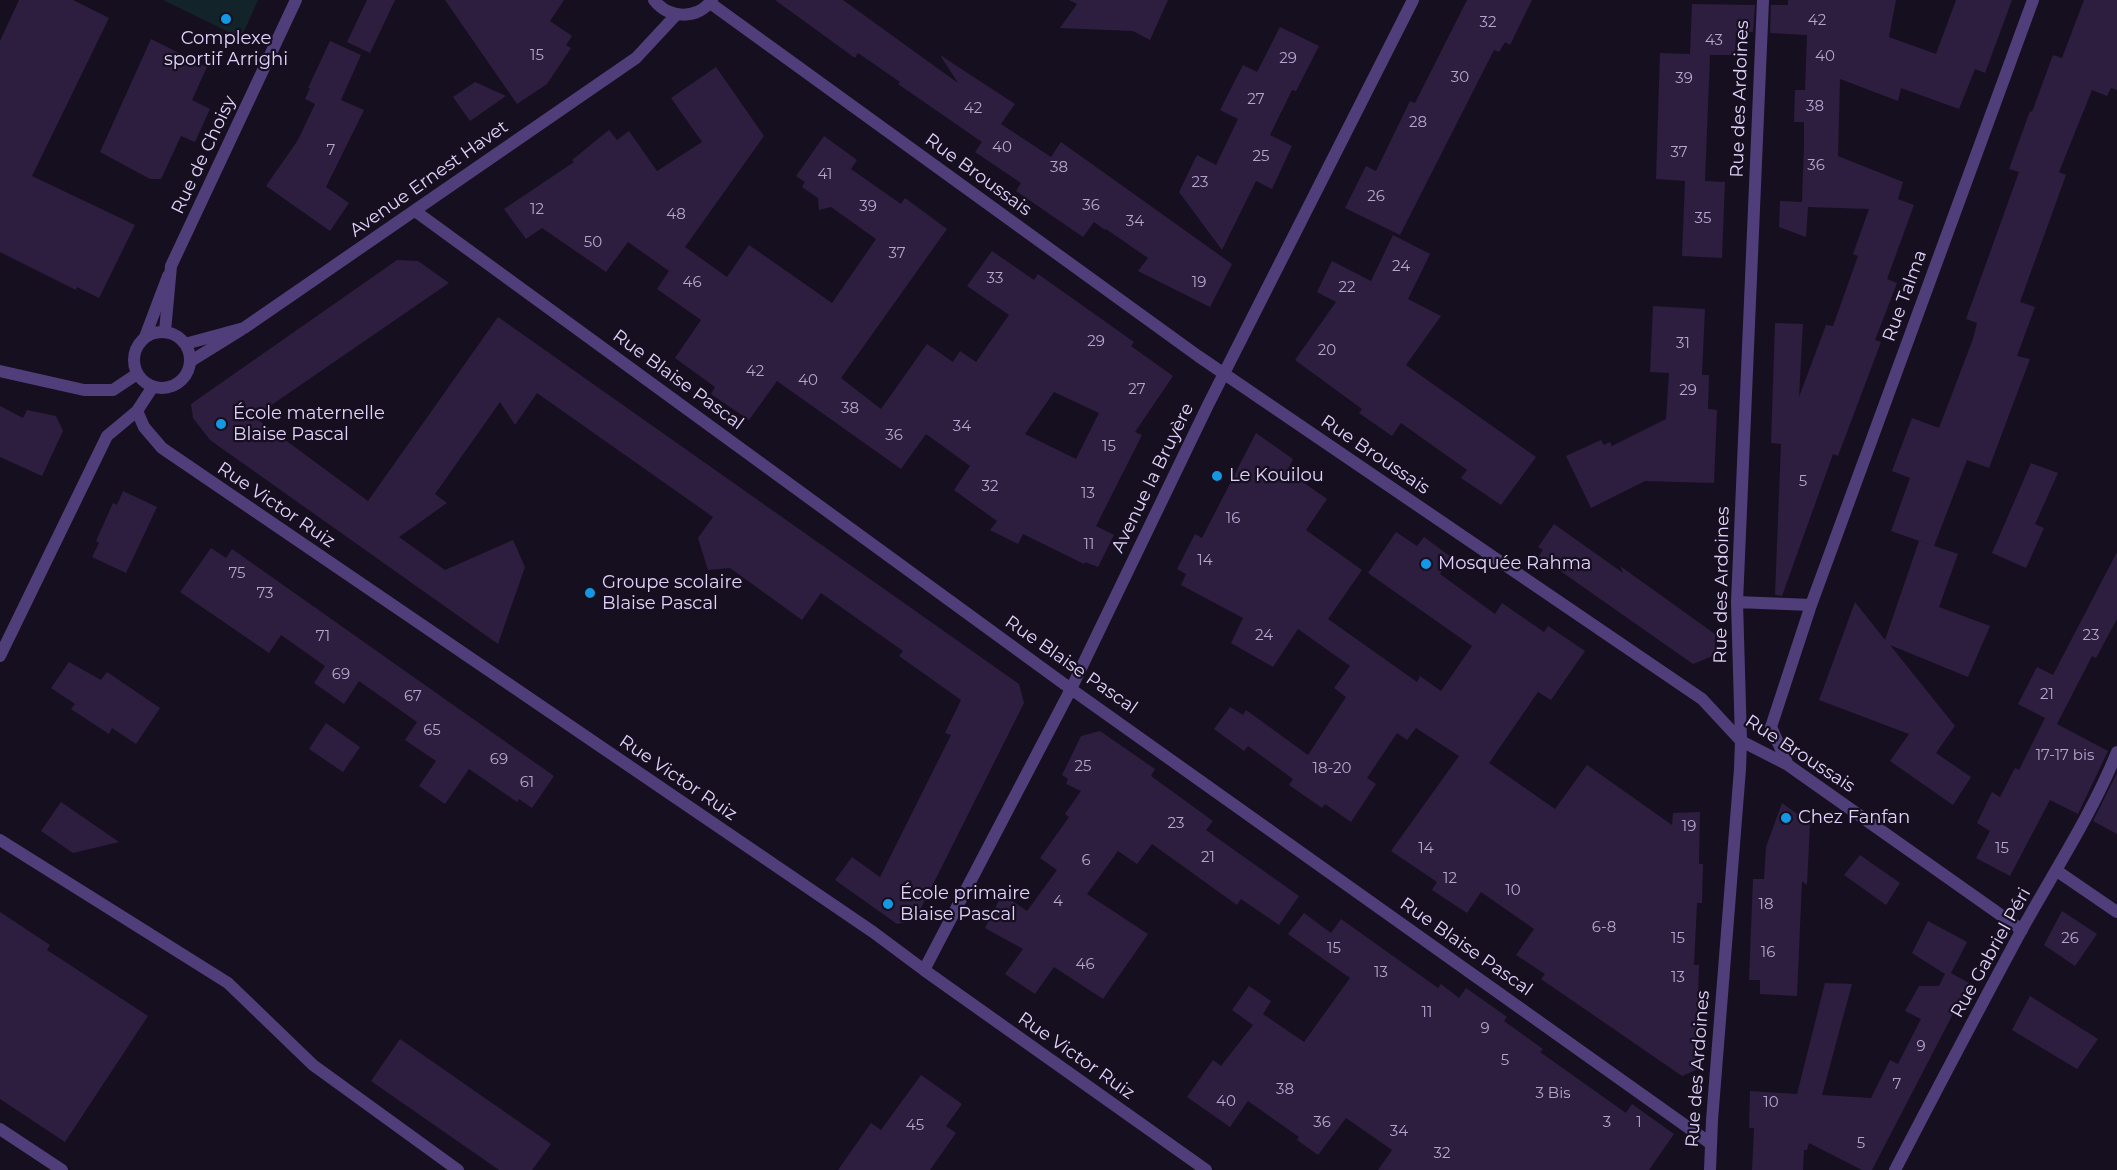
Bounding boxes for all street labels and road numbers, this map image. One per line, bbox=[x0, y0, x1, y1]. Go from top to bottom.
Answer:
street label: Rue des Ardoines bbox=[1726, 20, 1754, 178]
street label: Rue de Choisy bbox=[167, 92, 241, 218]
street label: Avenue Ernest Havet bbox=[346, 116, 512, 242]
street label: Rue Broussais bbox=[920, 129, 1036, 221]
street label: Rue Talma bbox=[1878, 247, 1932, 345]
street label: Rue Blaise Pascal bbox=[608, 325, 748, 435]
street label: Avenue la Bruyère bbox=[1107, 400, 1199, 556]
street label: Rue Broussais bbox=[1317, 411, 1433, 499]
street label: Rue Victor Ruiz bbox=[213, 458, 339, 552]
street label: Rue des Ardoines bbox=[1710, 506, 1734, 664]
street label: Rue Blaise Pascal bbox=[1001, 611, 1141, 719]
street label: Rue Broussais bbox=[1741, 711, 1859, 797]
street label: Rue Victor Ruiz bbox=[615, 731, 741, 825]
street label: Rue Gabriel Péri bbox=[1946, 884, 2036, 1022]
street label: Rue Blaise Pascal bbox=[1396, 893, 1536, 1001]
street label: Rue des Ardoines bbox=[1682, 990, 1714, 1148]
street label: Rue Victor Ruiz bbox=[1014, 1008, 1138, 1104]

